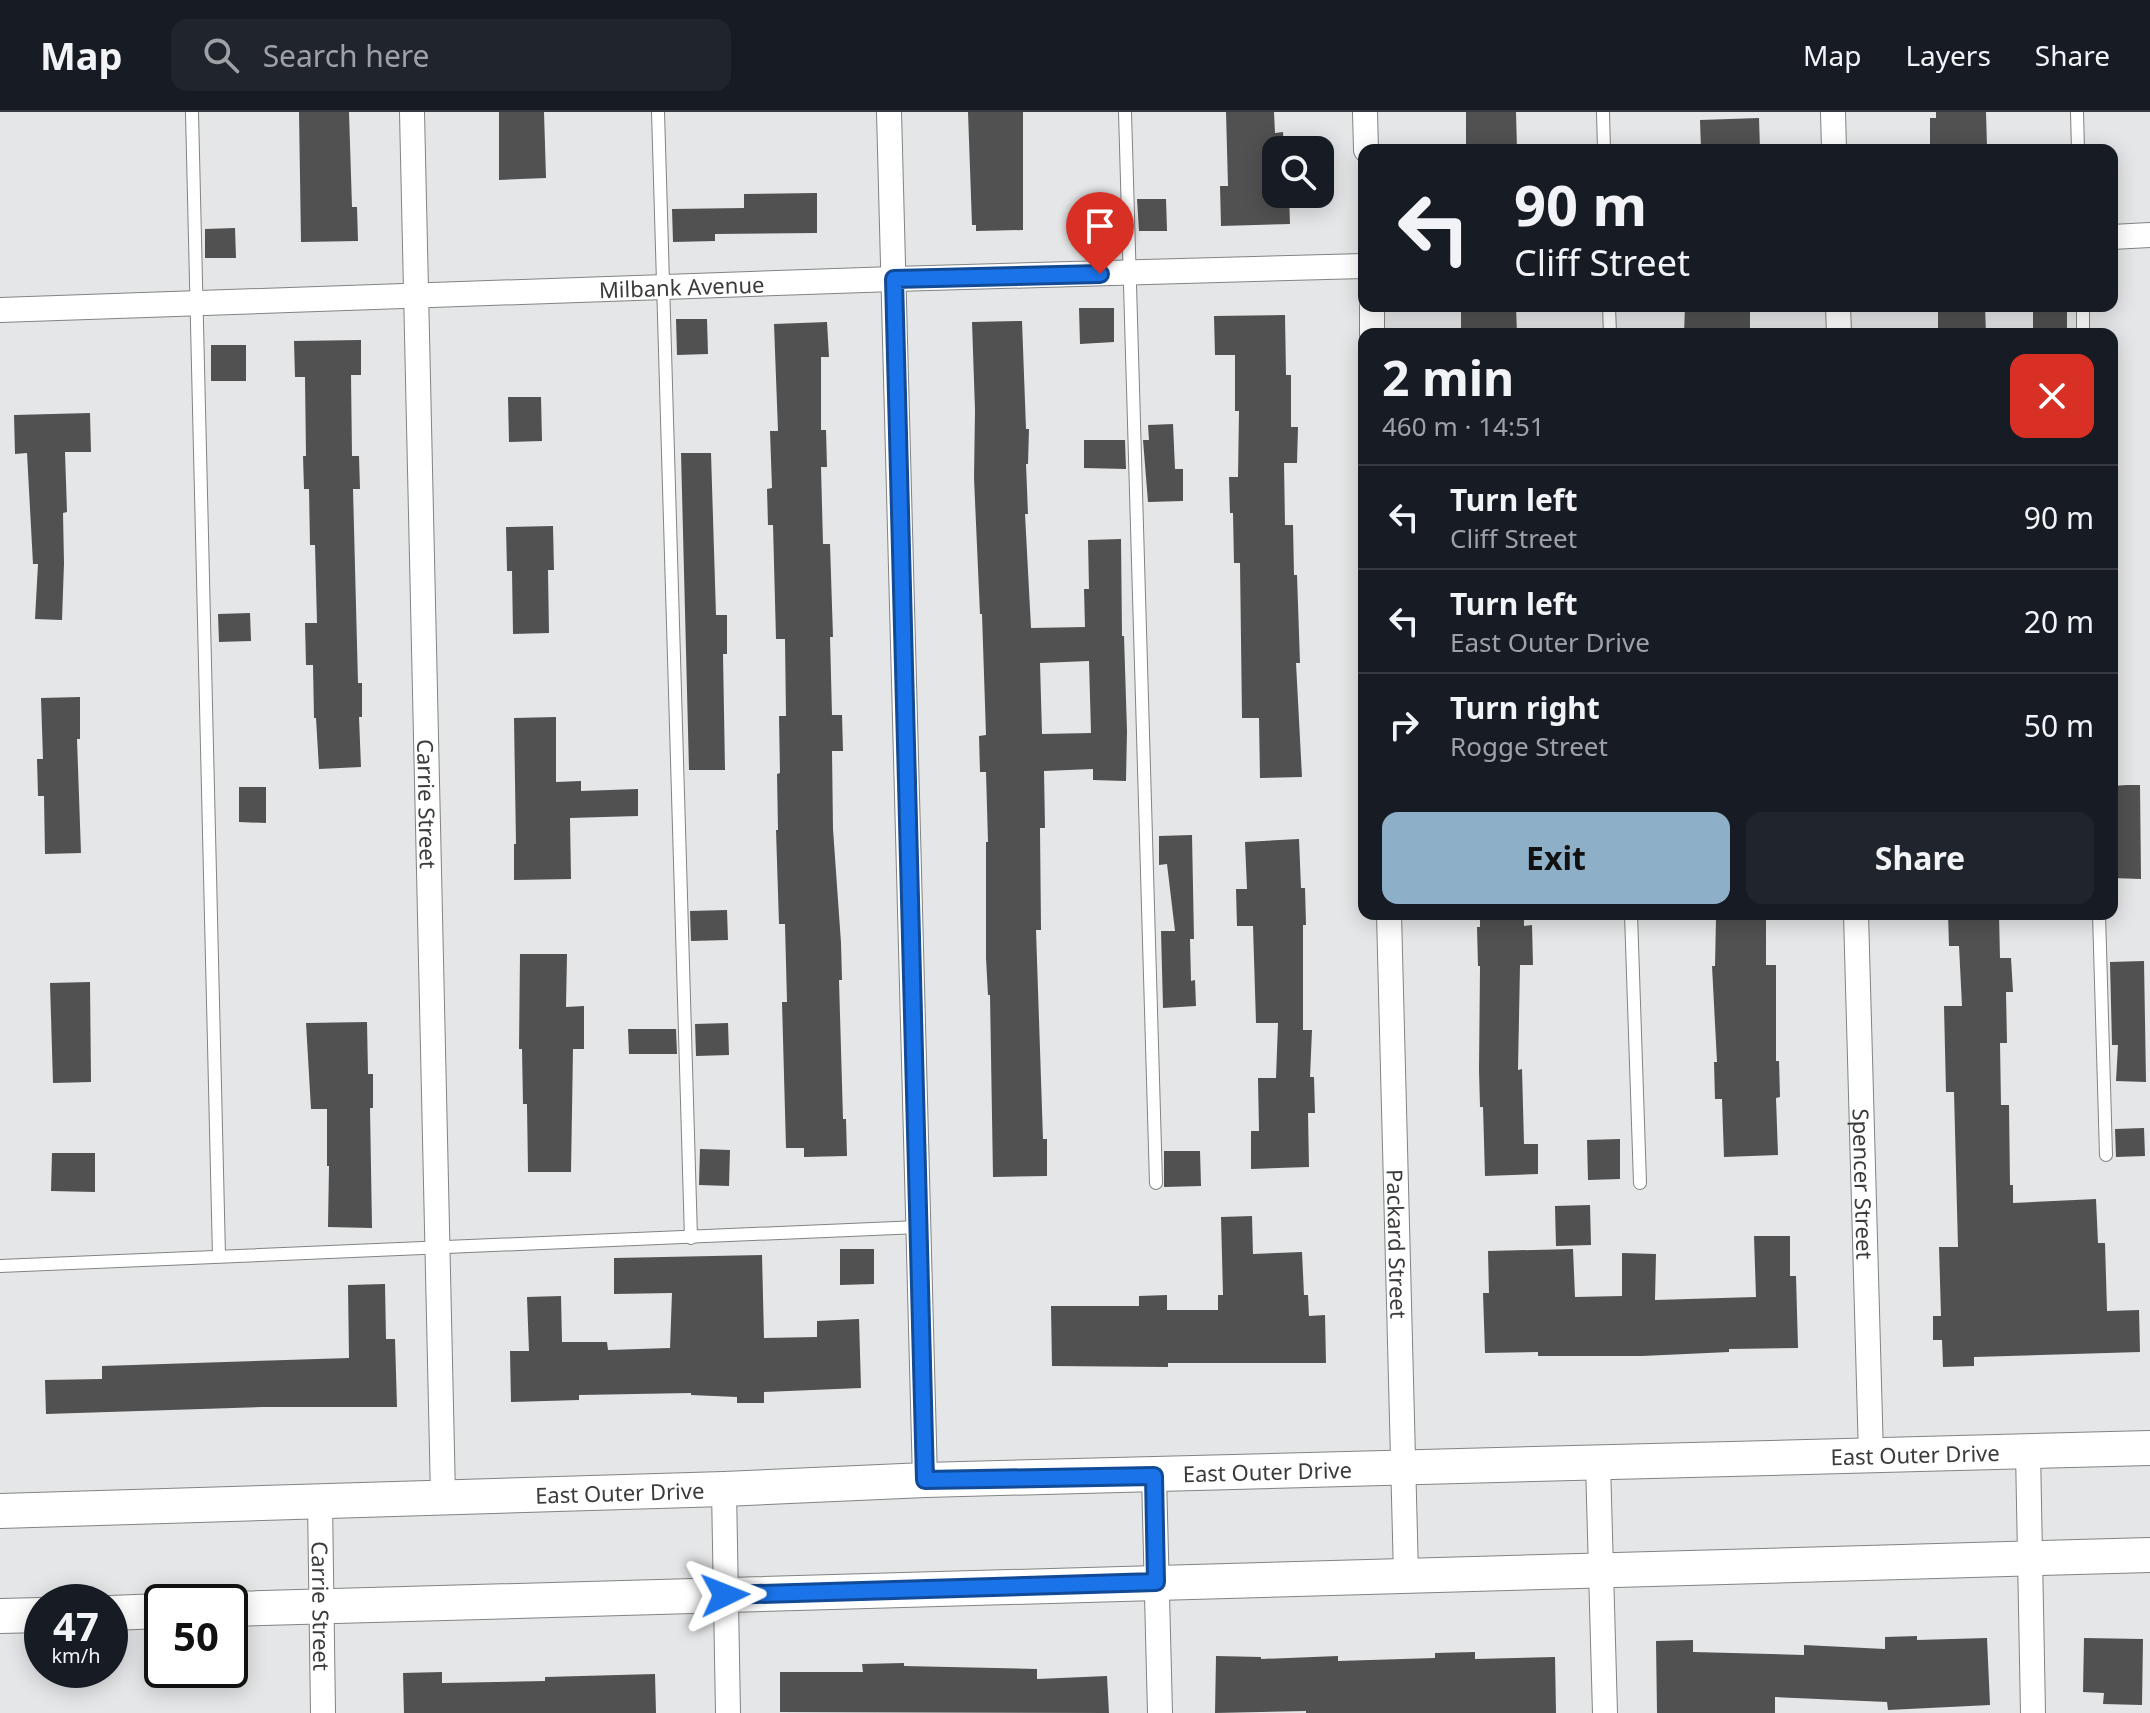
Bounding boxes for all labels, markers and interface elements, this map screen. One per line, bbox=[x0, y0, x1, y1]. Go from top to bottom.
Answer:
search box bbox=[171, 19, 731, 91]
text: Map bbox=[40, 29, 123, 81]
icon: search bbox=[199, 33, 243, 77]
text: Search here bbox=[263, 35, 430, 76]
text: Map bbox=[1803, 36, 1861, 74]
text: Layers bbox=[1905, 36, 1991, 74]
text: Share bbox=[2035, 36, 2110, 74]
map controls bbox=[1262, 136, 1334, 208]
button: search bbox=[1262, 136, 1334, 208]
text: 90 m bbox=[1514, 166, 1647, 242]
icon: left bbox=[1382, 176, 1486, 280]
pin bbox=[1066, 192, 1134, 274]
icon: arrive bbox=[1078, 204, 1122, 248]
text: Cliff Street bbox=[1514, 238, 1690, 287]
street label: Milbank Avenue bbox=[598, 269, 765, 304]
text: 2 min bbox=[1382, 345, 1514, 410]
button: close bbox=[2010, 354, 2094, 438]
text: 460 m · 14:51 bbox=[1382, 408, 1545, 444]
text: Turn left bbox=[1450, 479, 1578, 520]
icon: left bbox=[1382, 495, 1426, 539]
text: 90 m bbox=[2024, 497, 2094, 538]
text: Cliff Street bbox=[1450, 520, 1577, 556]
text: Turn left bbox=[1450, 583, 1578, 624]
icon: left bbox=[1382, 599, 1426, 643]
text: 20 m bbox=[2024, 601, 2094, 642]
text: East Outer Drive bbox=[1450, 624, 1650, 660]
text: Turn right bbox=[1450, 687, 1600, 728]
icon: right bbox=[1382, 703, 1426, 747]
text: 50 m bbox=[2024, 705, 2094, 746]
text: Rogge Street bbox=[1450, 728, 1608, 764]
street label: Carrie Street bbox=[411, 739, 444, 869]
button: Exit bbox=[1382, 812, 1730, 904]
button: Share bbox=[1746, 812, 2094, 904]
street label: Spencer Street bbox=[1846, 1108, 1881, 1260]
street label: Packard Street bbox=[1381, 1169, 1414, 1319]
street label: East Outer Drive bbox=[1830, 1437, 2000, 1471]
street label: East Outer Drive bbox=[1182, 1454, 1352, 1488]
street label: East Outer Drive bbox=[535, 1475, 705, 1510]
street label: Carrie Street bbox=[306, 1541, 337, 1671]
position arrow bbox=[683, 1553, 767, 1637]
speed limit sign: 50 bbox=[144, 1584, 248, 1688]
text: 47 bbox=[53, 1598, 99, 1653]
text: km/h bbox=[51, 1642, 101, 1669]

